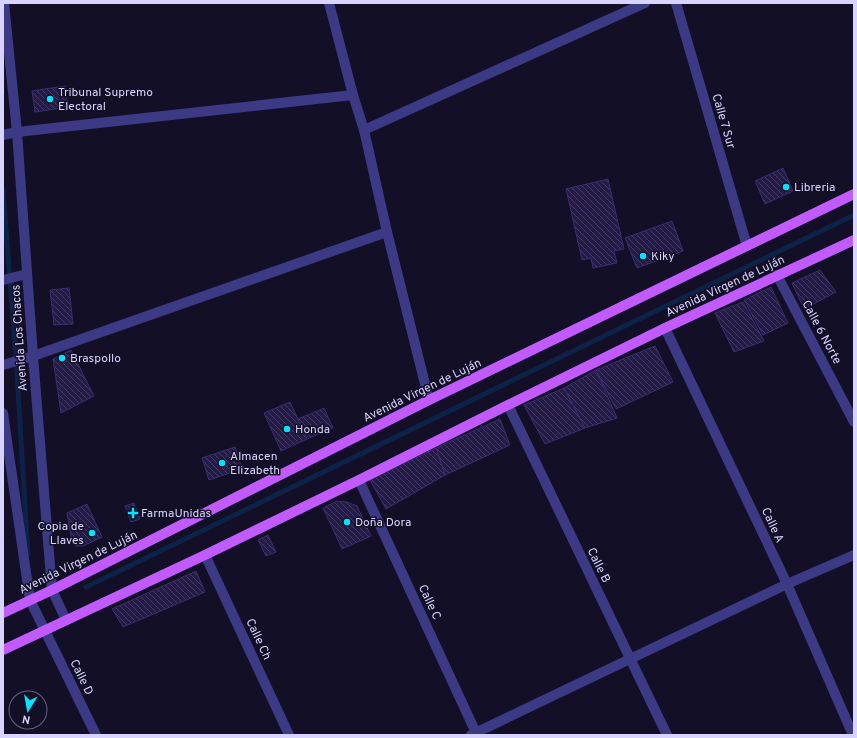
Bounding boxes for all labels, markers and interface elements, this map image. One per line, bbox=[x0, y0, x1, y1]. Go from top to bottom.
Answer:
place label: Tribunal Supremo Electoral bbox=[58, 85, 153, 115]
street label: Calle 7 Sur bbox=[708, 92, 739, 151]
marker: Tribunal Supremo Electoral bbox=[45, 94, 55, 104]
place label: Libreria bbox=[794, 180, 835, 196]
marker: Libreria bbox=[781, 182, 791, 192]
place label: Kiky bbox=[651, 249, 675, 265]
marker: Kiky bbox=[638, 251, 648, 261]
street label: Avenida Virgen de Luján bbox=[663, 252, 788, 322]
street label: Avenida Los Chacos bbox=[8, 284, 32, 392]
street label: Calle 6 Norte bbox=[798, 298, 845, 367]
place label: Braspollo bbox=[70, 351, 121, 367]
marker: Braspollo bbox=[57, 353, 67, 363]
street label: Avenida Virgen de Luján bbox=[361, 355, 484, 426]
place label: Honda bbox=[295, 422, 330, 438]
marker: Honda bbox=[282, 424, 292, 434]
place label: Almacen Elizabeth bbox=[230, 449, 280, 479]
marker: Almacen Elizabeth bbox=[217, 458, 227, 468]
street label: Calle A bbox=[757, 505, 787, 546]
place label: FarmaUnidas bbox=[141, 506, 211, 522]
marker: FarmaUnidas bbox=[128, 508, 138, 518]
place label: Doña Dora bbox=[355, 515, 411, 531]
marker: Doña Dora bbox=[342, 517, 352, 527]
place label: Copia de Llaves bbox=[37, 519, 84, 549]
street label: Avenida Virgen de Luján bbox=[17, 527, 140, 598]
marker: Copia de Llaves bbox=[87, 528, 97, 538]
street label: Calle B bbox=[583, 545, 614, 586]
street label: Calle C bbox=[414, 582, 444, 623]
street label: Calle Ch bbox=[242, 616, 275, 663]
street label: Calle D bbox=[66, 657, 97, 698]
north arrow bbox=[8, 690, 48, 730]
text: N bbox=[21, 711, 31, 726]

